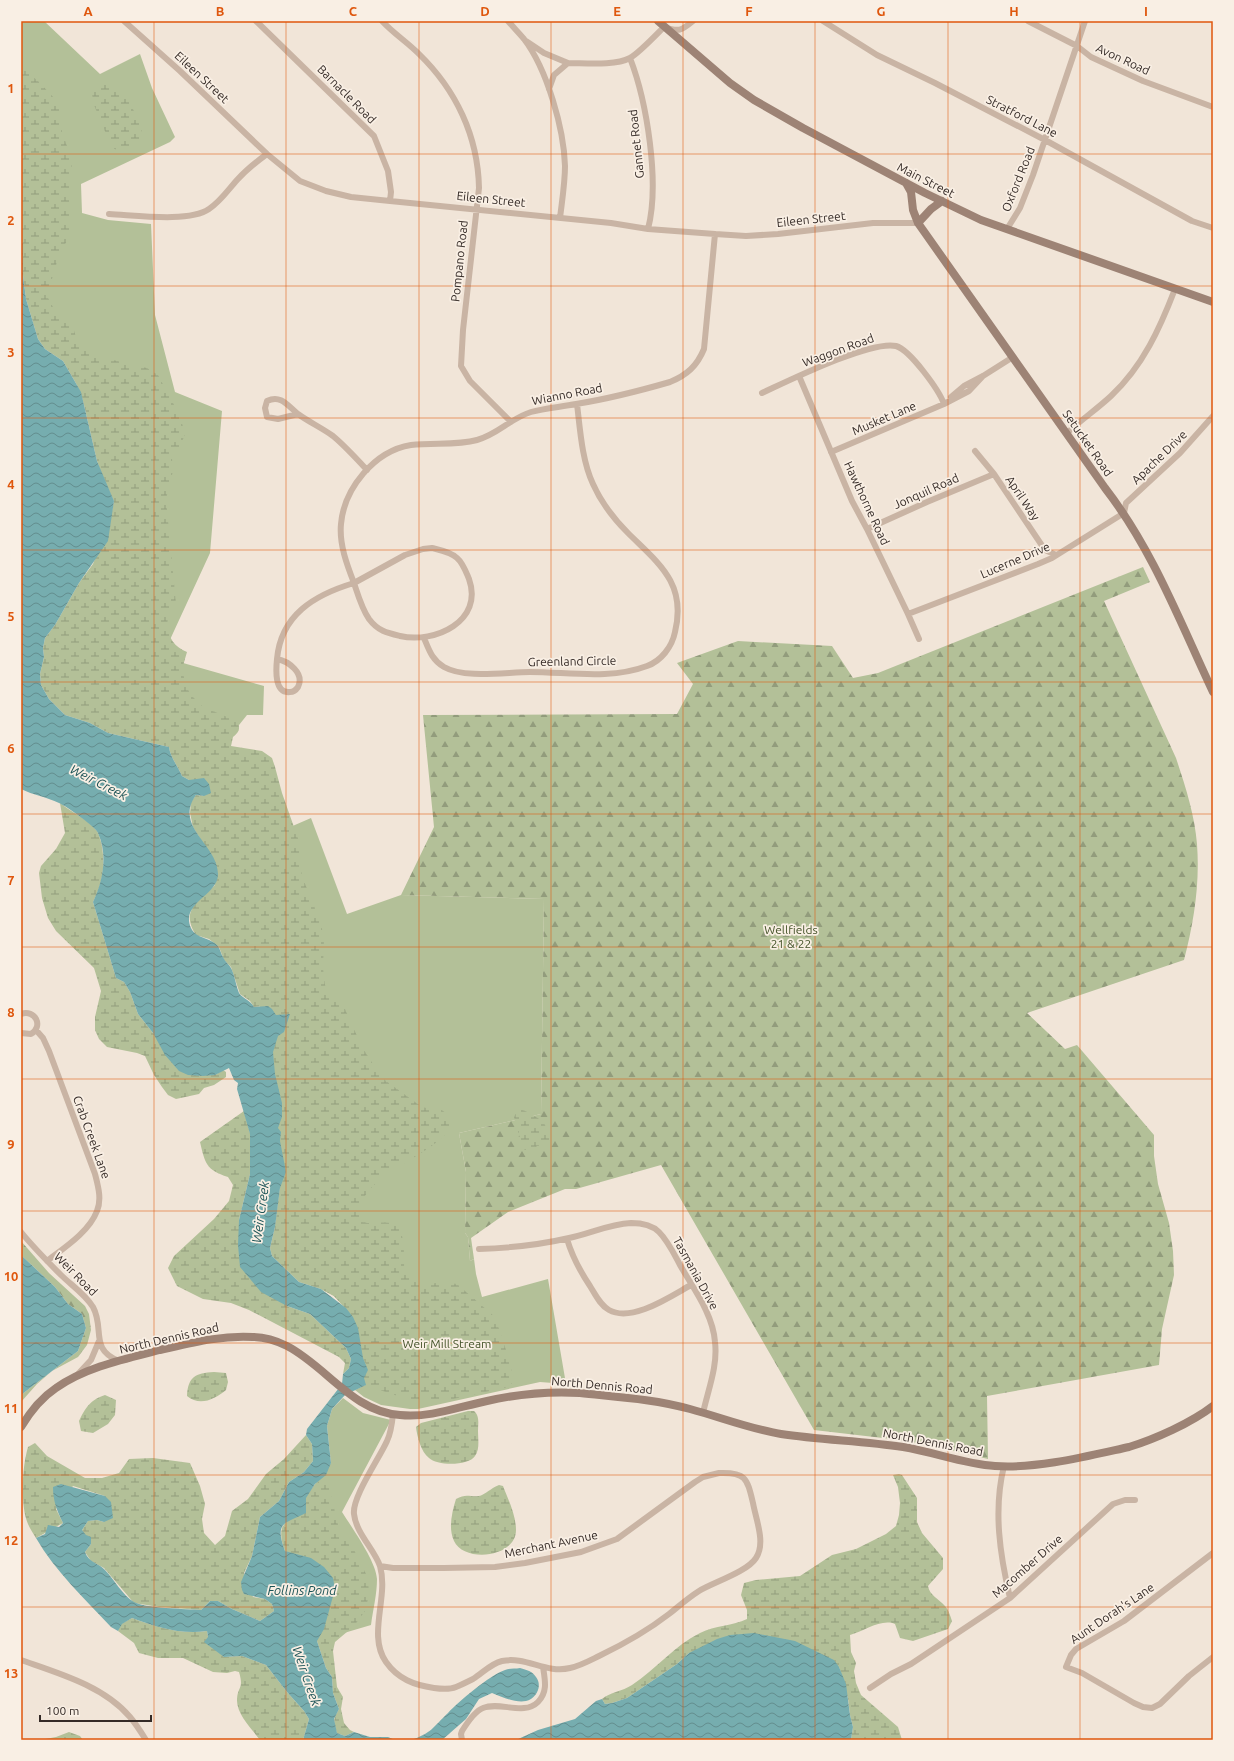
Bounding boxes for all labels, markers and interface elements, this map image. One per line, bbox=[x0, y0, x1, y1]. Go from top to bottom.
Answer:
text: A bbox=[83, 4, 93, 18]
text: B bbox=[216, 4, 225, 18]
text: C bbox=[349, 4, 358, 18]
text: D bbox=[480, 4, 490, 18]
text: E bbox=[613, 4, 621, 18]
text: F bbox=[745, 4, 753, 18]
text: G bbox=[877, 4, 886, 18]
text: H bbox=[1009, 4, 1019, 18]
text: I bbox=[1144, 4, 1148, 18]
street label: Avon Road bbox=[1094, 41, 1152, 77]
street label: Eileen Street bbox=[172, 49, 232, 106]
street label: Barnacle Road bbox=[315, 62, 379, 126]
text: 1 bbox=[7, 81, 15, 95]
street label: Stratford Lane bbox=[984, 92, 1060, 140]
street label: Gannet Road bbox=[626, 109, 646, 179]
street label: Oxford Road bbox=[999, 145, 1037, 213]
street label: Main Street bbox=[895, 160, 957, 200]
street label: Eileen Street bbox=[456, 189, 526, 209]
street label: Eileen Street bbox=[776, 209, 846, 229]
text: 2 bbox=[7, 213, 15, 227]
street label: Pompano Road bbox=[448, 220, 470, 302]
street label: Waggon Road bbox=[800, 331, 876, 369]
text: 3 bbox=[7, 345, 15, 359]
street label: Wianno Road bbox=[531, 381, 603, 407]
street label: Musket Lane bbox=[850, 399, 918, 437]
street label: Setucket Road bbox=[1060, 407, 1116, 479]
street label: Apache Drive bbox=[1129, 428, 1189, 486]
street label: Hawthorne Road bbox=[842, 459, 892, 547]
street label: Jonquil Road bbox=[891, 471, 961, 511]
street label: April Way bbox=[1003, 473, 1043, 523]
text: 4 bbox=[7, 477, 15, 491]
street label: Lucerne Drive bbox=[978, 540, 1052, 580]
text: 5 bbox=[7, 609, 15, 623]
street label: Greenland Circle bbox=[528, 654, 616, 668]
text: 6 bbox=[7, 741, 15, 755]
water label: Weir Creek bbox=[68, 762, 130, 802]
text: 7 bbox=[7, 873, 15, 887]
park label: Wellfields 21 & 22 bbox=[764, 923, 818, 950]
text: 8 bbox=[7, 1005, 15, 1019]
street label: Crab Creek Lane bbox=[71, 1094, 113, 1180]
text: 9 bbox=[7, 1137, 15, 1151]
water label: Weir Creek bbox=[249, 1180, 271, 1244]
street label: Tasmania Drive bbox=[671, 1234, 721, 1312]
street label: Weir Road bbox=[52, 1250, 100, 1298]
text: 10 bbox=[4, 1269, 18, 1283]
street label: North Dennis Road bbox=[118, 1320, 220, 1356]
park label: Weir Mill Stream bbox=[403, 1337, 491, 1350]
street label: North Dennis Road bbox=[551, 1374, 653, 1396]
text: 11 bbox=[4, 1401, 18, 1415]
street label: North Dennis Road bbox=[882, 1426, 984, 1458]
street label: Merchant Avenue bbox=[503, 1528, 599, 1560]
street label: Macomber Drive bbox=[989, 1532, 1065, 1600]
text: 12 bbox=[4, 1533, 18, 1547]
street label: Aunt Dorah's Lane bbox=[1068, 1580, 1156, 1646]
water label: Follins Pond bbox=[268, 1583, 337, 1597]
water label: Weir Creek bbox=[290, 1644, 324, 1708]
text: 13 bbox=[4, 1666, 18, 1680]
scale bar bbox=[40, 1697, 151, 1723]
text: 100 m bbox=[46, 1704, 79, 1717]

